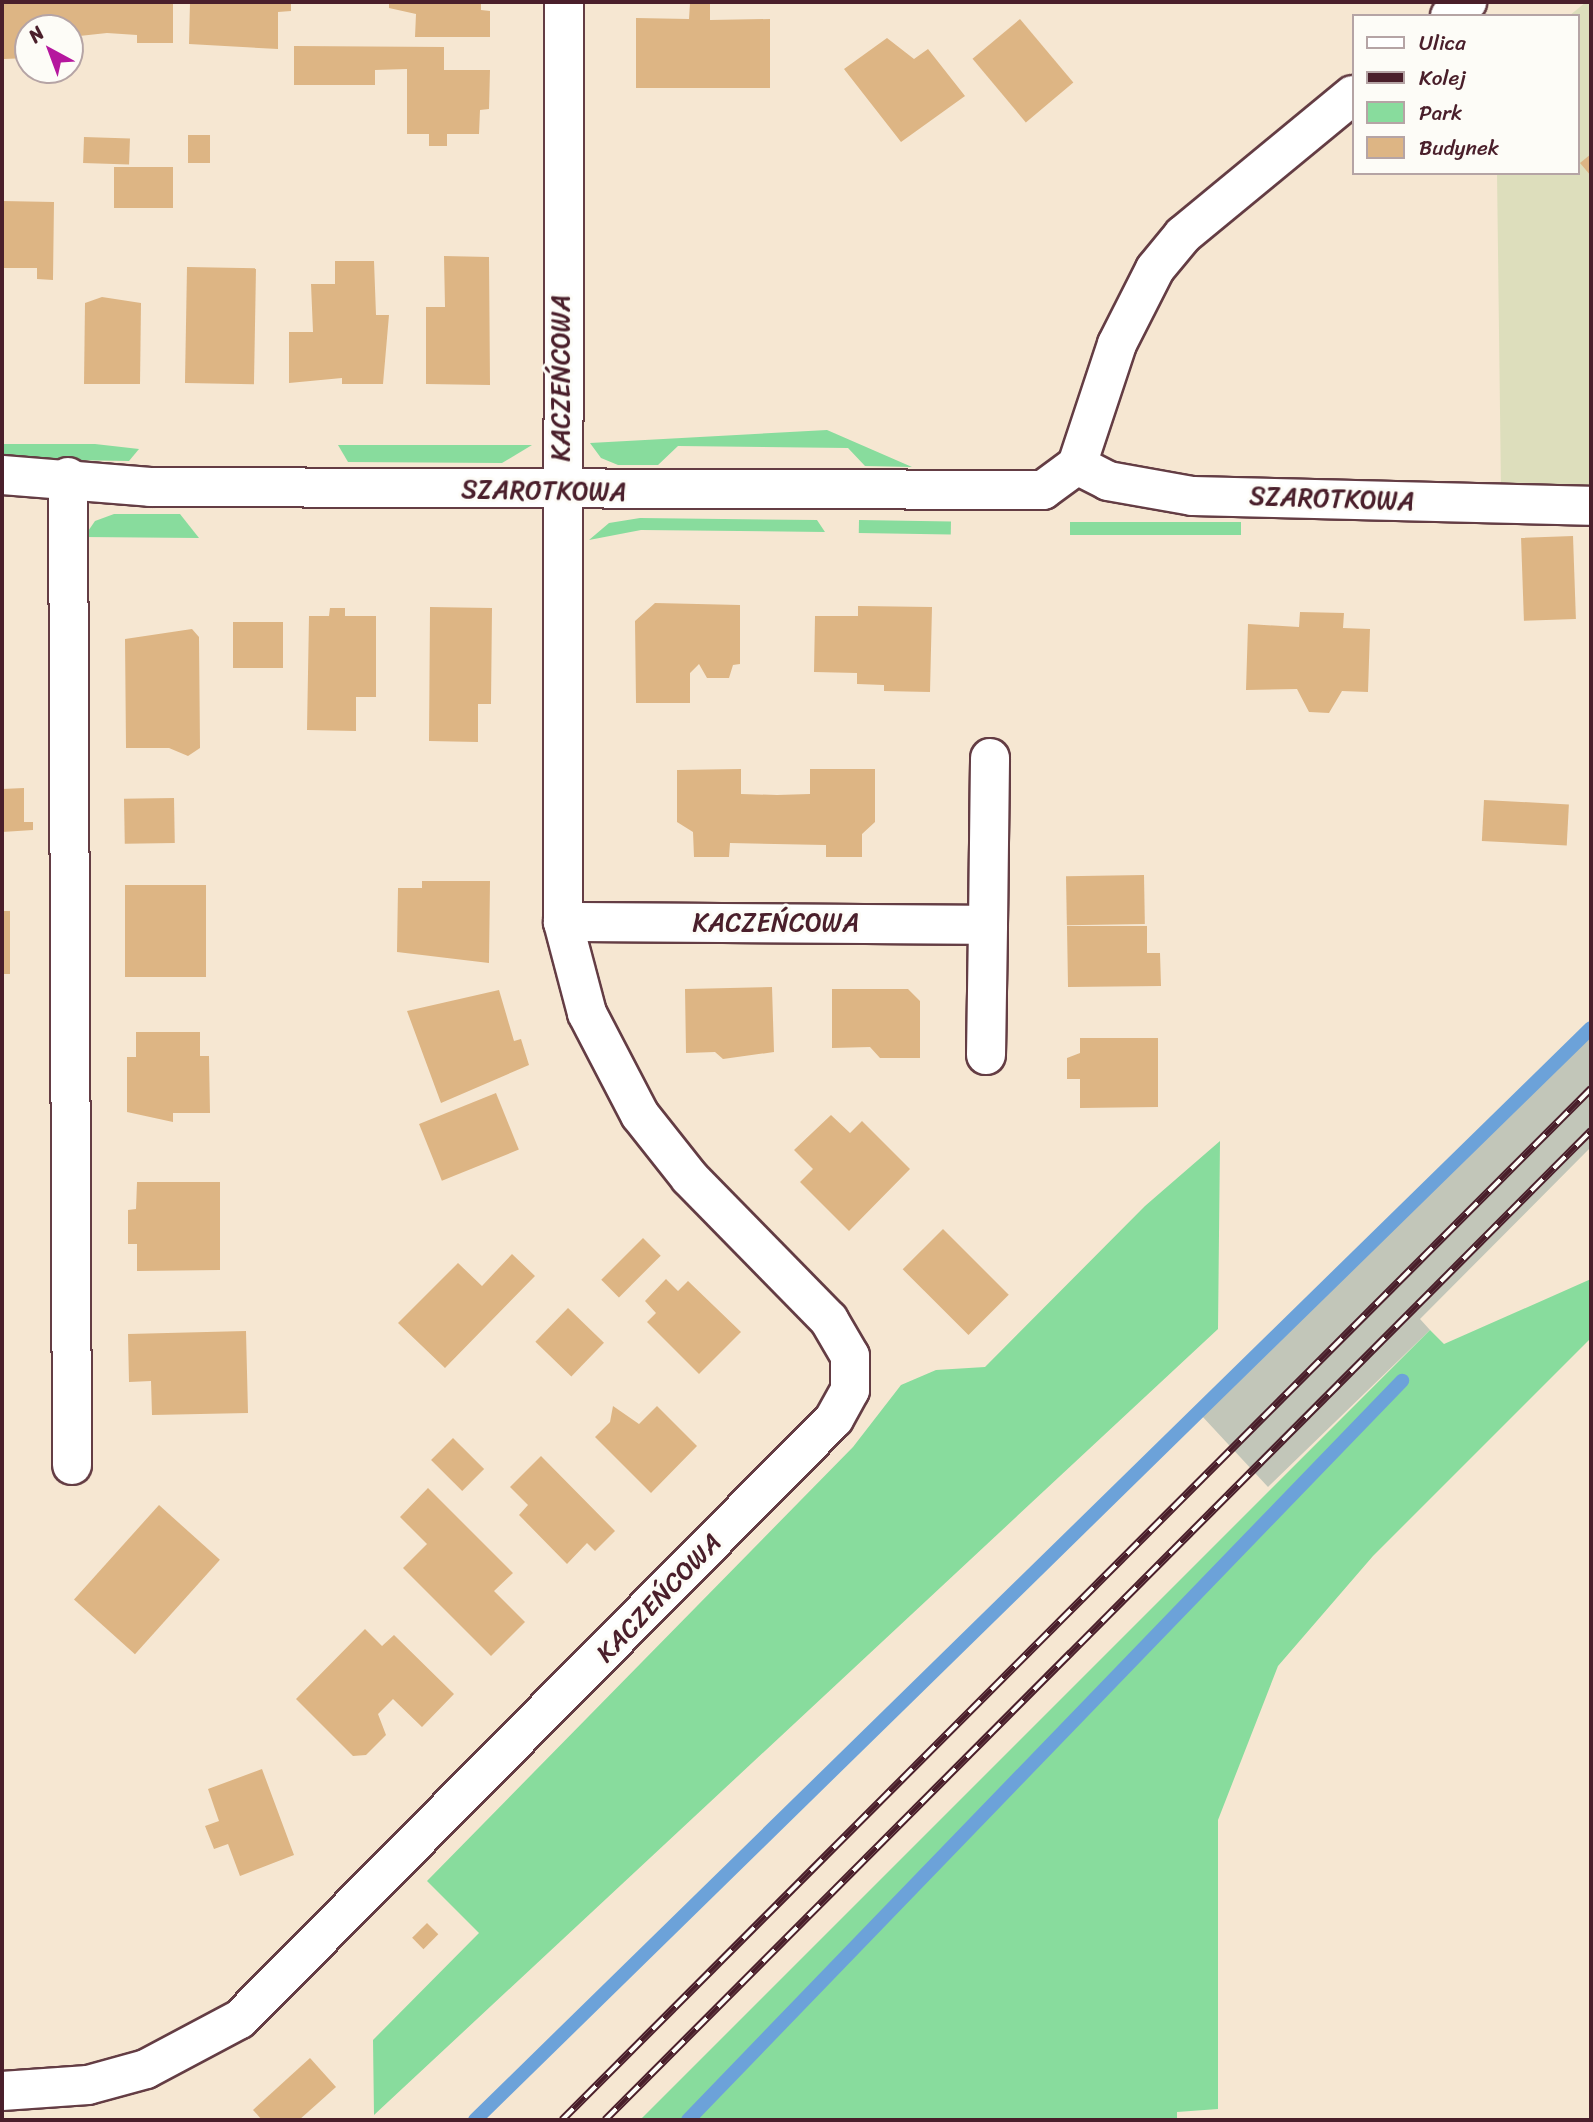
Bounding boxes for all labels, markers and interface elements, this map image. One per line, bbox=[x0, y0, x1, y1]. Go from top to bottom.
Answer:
north arrow bbox=[14, 14, 84, 84]
legend bbox=[1352, 14, 1579, 175]
text: N bbox=[20, 18, 52, 51]
text: Ulica bbox=[1419, 24, 1466, 62]
text: Kolej bbox=[1419, 59, 1466, 97]
text: Park bbox=[1419, 94, 1462, 132]
text: Budynek bbox=[1419, 129, 1499, 167]
street label: KACZEŃCOWA bbox=[545, 294, 577, 462]
street label: SZAROTKOWA bbox=[461, 474, 627, 508]
street label: SZAROTKOWA bbox=[1249, 481, 1415, 517]
street label: KACZEŃCOWA bbox=[692, 907, 860, 939]
street label: KACZEŃCOWA bbox=[590, 1527, 728, 1669]

